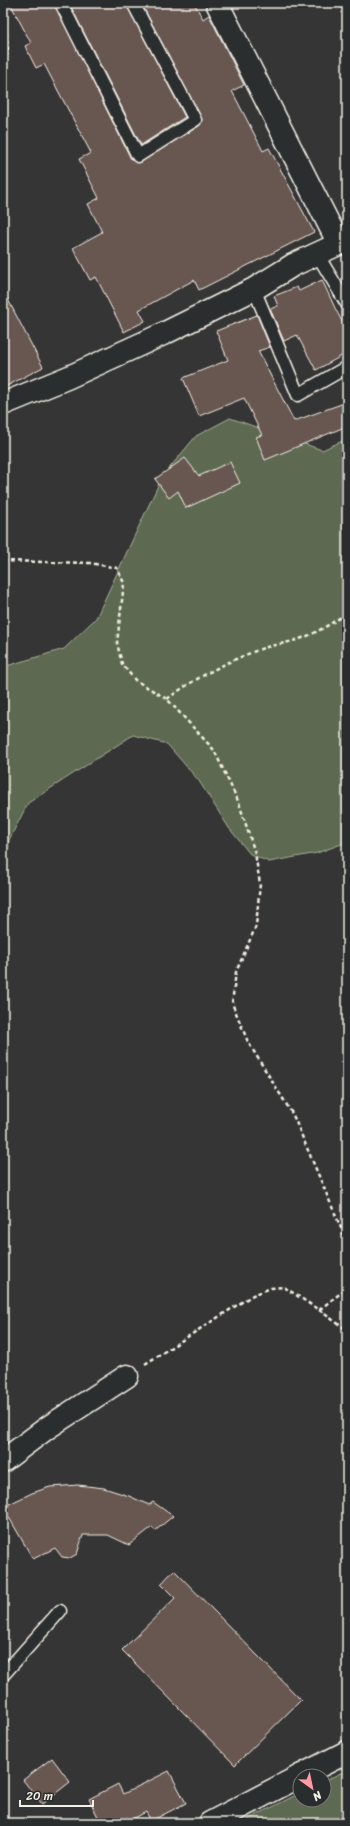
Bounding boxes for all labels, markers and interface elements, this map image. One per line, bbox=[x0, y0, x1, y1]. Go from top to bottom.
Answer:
north arrow bbox=[292, 1768, 332, 1808]
scale bar bbox=[20, 1782, 93, 1808]
text: 20 m bbox=[26, 1785, 53, 1807]
text: N bbox=[308, 1785, 326, 1806]

